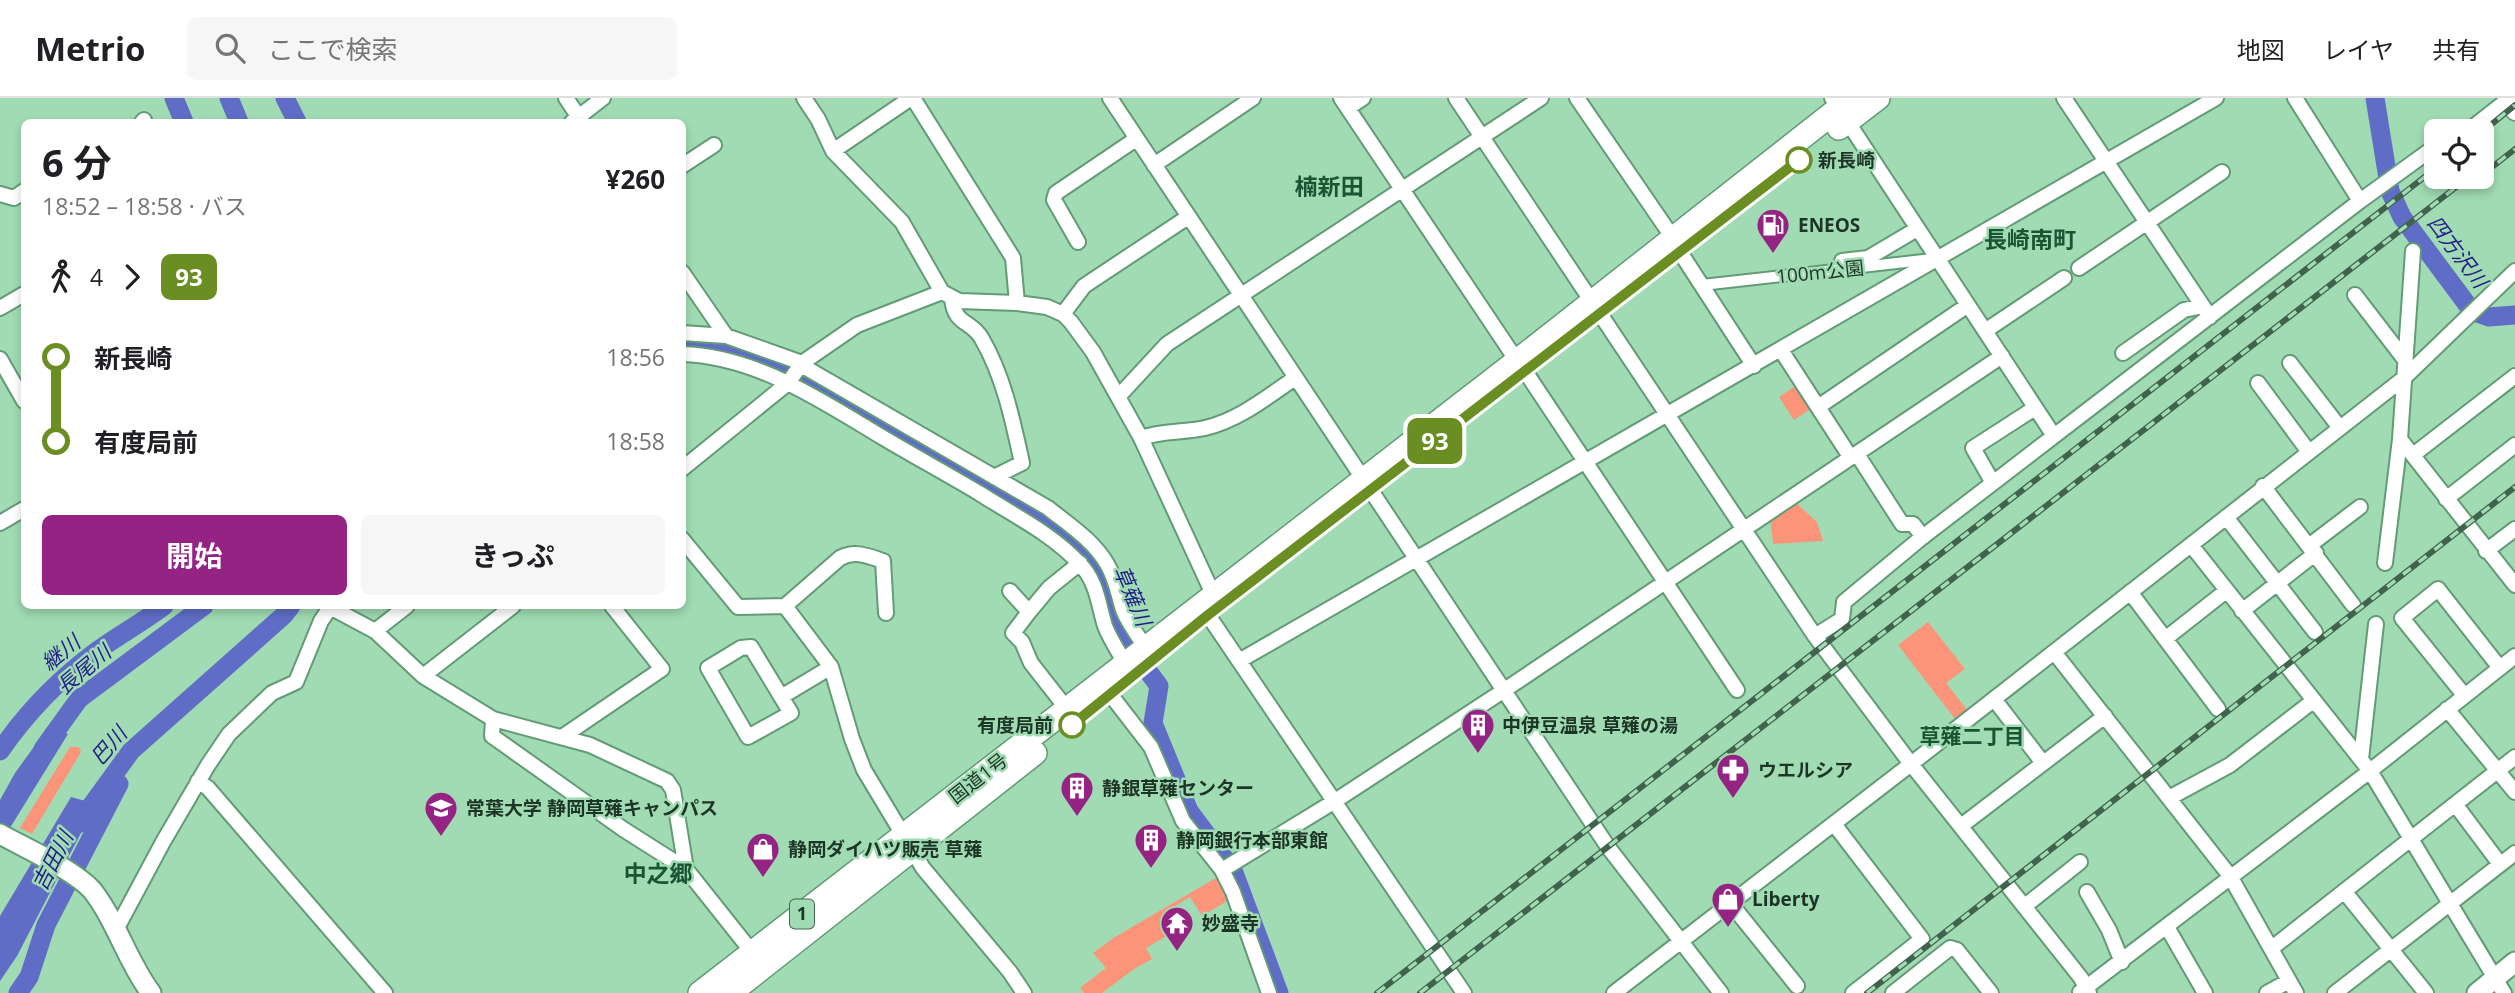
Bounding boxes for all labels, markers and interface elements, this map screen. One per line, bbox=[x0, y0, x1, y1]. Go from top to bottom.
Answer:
search box bbox=[187, 17, 677, 80]
text: Metrio bbox=[35, 26, 145, 71]
icon: search bbox=[211, 29, 249, 67]
text: ここで検索 bbox=[267, 31, 397, 67]
text: 地図 bbox=[2237, 33, 2285, 66]
text: レイヤ bbox=[2323, 33, 2394, 66]
text: 共有 bbox=[2432, 33, 2480, 66]
map controls bbox=[2424, 119, 2494, 189]
button: locate bbox=[2424, 119, 2494, 189]
text: 6 分 bbox=[42, 136, 112, 188]
marker: 新長崎 bbox=[1786, 147, 1812, 173]
place label: 新長崎 bbox=[1818, 147, 1875, 173]
text: ¥260 bbox=[606, 161, 665, 197]
district label: 楠新田 bbox=[1295, 170, 1364, 202]
text: 18:52 – 18:58 · バス bbox=[42, 190, 247, 222]
fuel station icon: ENEOS bbox=[1754, 206, 1792, 255]
water label: 四方沢川 bbox=[2421, 209, 2495, 295]
place label: ENEOS bbox=[1798, 212, 1860, 238]
district label: 長崎南町 bbox=[1984, 223, 2076, 255]
street label: 100m公園 bbox=[1775, 254, 1865, 290]
icon: walk bbox=[42, 258, 80, 296]
icon: forward bbox=[113, 258, 151, 296]
text: 93 bbox=[175, 260, 203, 293]
text: 4 bbox=[90, 261, 103, 293]
text: 新長崎 bbox=[94, 340, 172, 376]
text: 18:56 bbox=[606, 341, 665, 373]
line badge: 93 bbox=[1404, 418, 1466, 464]
text: 有度局前 bbox=[94, 424, 198, 460]
text: 93 bbox=[1421, 424, 1449, 457]
text: 18:58 bbox=[606, 425, 665, 457]
button: 開始 bbox=[42, 515, 347, 595]
button: きっぷ bbox=[361, 515, 665, 595]
water label: 草薙川 bbox=[1108, 561, 1159, 632]
water label: 継川 bbox=[35, 627, 87, 676]
water label: 長尾川 bbox=[50, 637, 118, 700]
building icon: 中伊豆温泉 草薙の湯 bbox=[1459, 706, 1497, 755]
place label: 有度局前 bbox=[977, 712, 1053, 738]
marker: 有度局前 bbox=[1059, 712, 1085, 738]
place label: 中伊豆温泉 草薙の湯 bbox=[1502, 712, 1678, 738]
water label: 巴川 bbox=[84, 719, 134, 770]
district label: 草薙二丁目 bbox=[1920, 722, 2025, 750]
street label: 国道1号 bbox=[943, 747, 1013, 809]
pharmacy icon: ウエルシア bbox=[1714, 751, 1752, 800]
place label: ウエルシア bbox=[1758, 757, 1853, 783]
building icon: 静銀草薙センター bbox=[1058, 769, 1096, 818]
place label: 静銀草薙センター bbox=[1102, 775, 1254, 801]
school or university icon: 常葉大学 静岡草薙キャンパス bbox=[422, 789, 460, 838]
place label: 常葉大学 静岡草薙キャンパス bbox=[466, 795, 718, 821]
building icon: 静岡銀行本部東館 bbox=[1132, 821, 1170, 870]
water label: 吉田川 bbox=[25, 824, 80, 895]
place label: 静岡銀行本部東館 bbox=[1176, 827, 1328, 853]
shop icon: 静岡ダイハツ販売 草薙 bbox=[744, 830, 782, 879]
place label: 静岡ダイハツ販売 草薙 bbox=[788, 836, 983, 862]
district label: 中之郷 bbox=[624, 857, 693, 889]
shop icon: Liberty bbox=[1709, 880, 1747, 929]
place label: Liberty bbox=[1752, 886, 1820, 912]
road number: 1 bbox=[790, 900, 814, 928]
temple icon: 妙盛寺 bbox=[1158, 904, 1196, 953]
place label: 妙盛寺 bbox=[1202, 910, 1259, 936]

